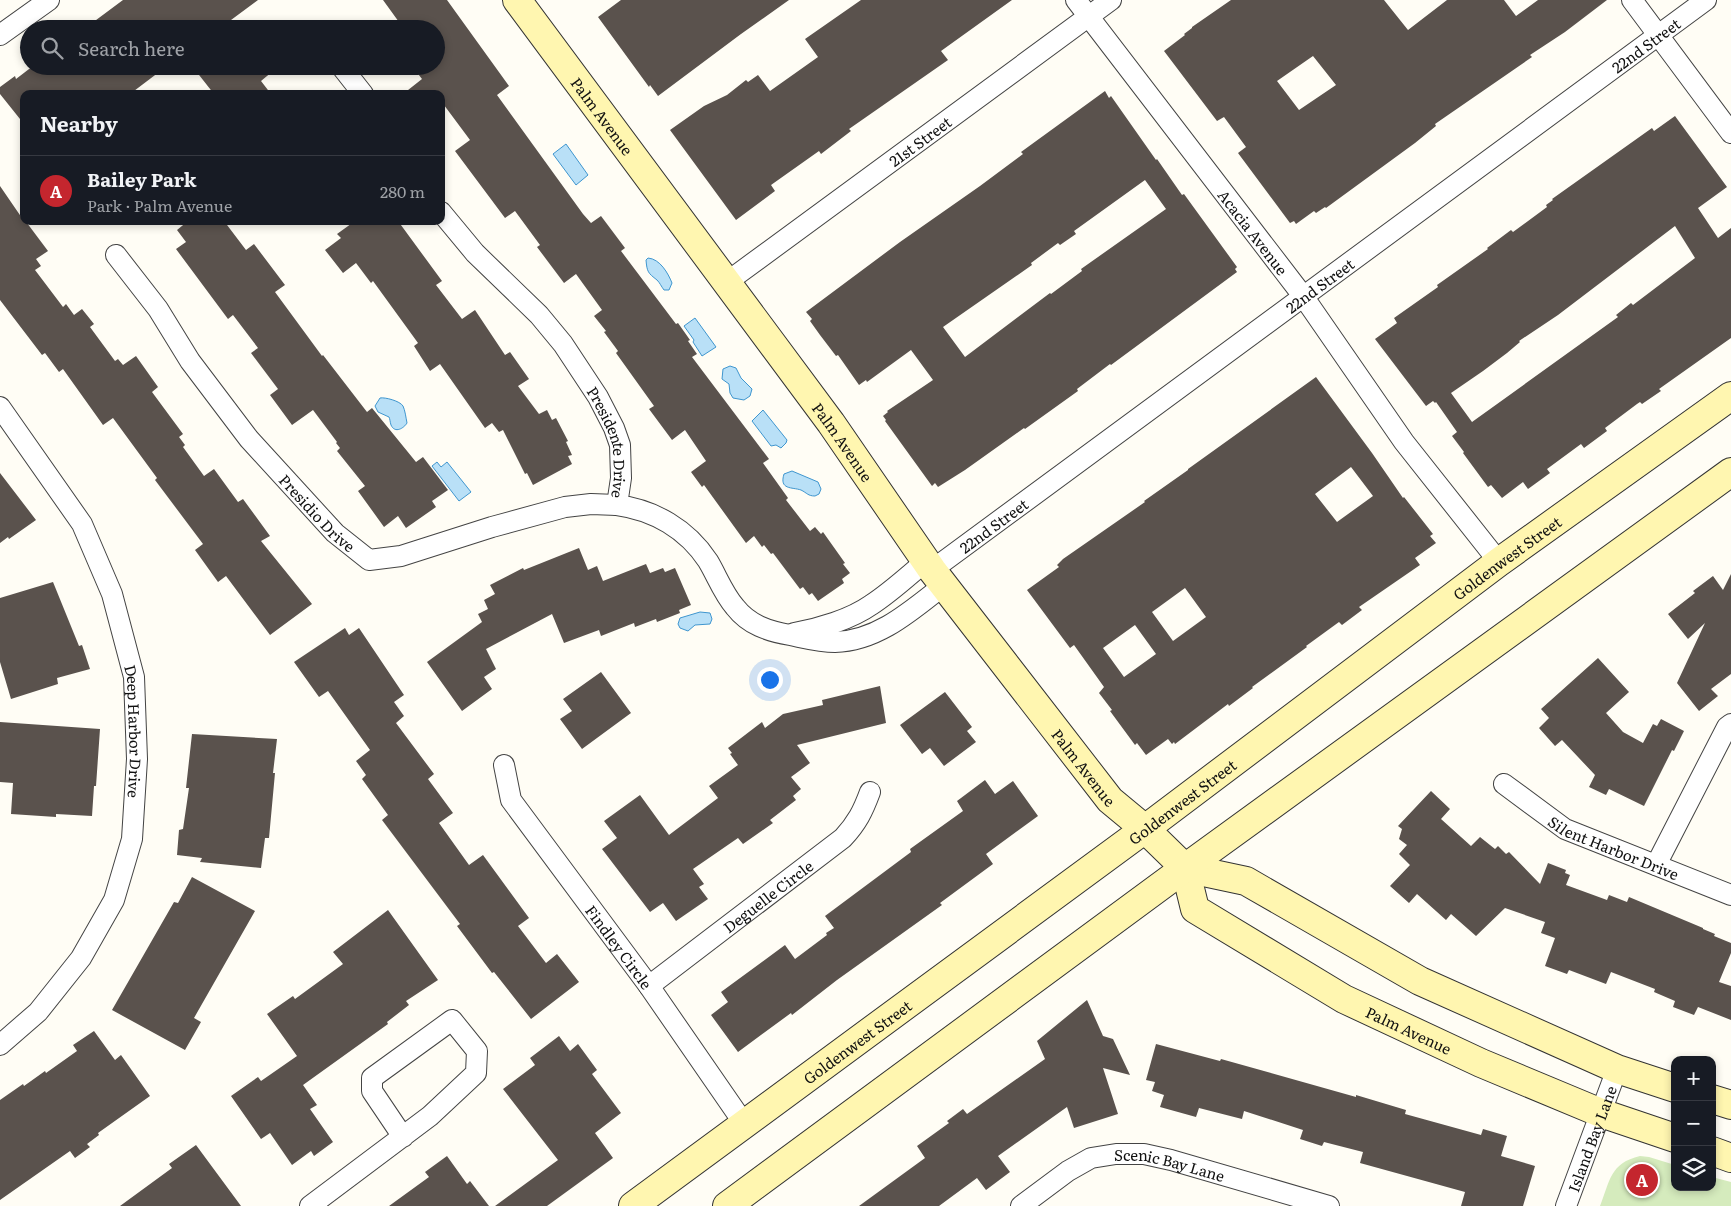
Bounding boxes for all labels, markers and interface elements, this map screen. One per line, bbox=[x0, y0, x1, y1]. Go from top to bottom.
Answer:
street label: 22nd Street bbox=[1606, 12, 1685, 78]
search box bbox=[20, 20, 445, 75]
icon: search bbox=[38, 34, 66, 62]
text: Search here bbox=[78, 34, 185, 62]
street label: Palm Avenue bbox=[566, 72, 640, 160]
text: Nearby bbox=[40, 107, 118, 138]
street label: 21st Street bbox=[884, 110, 956, 171]
text: Bailey Park bbox=[87, 165, 197, 193]
text: A bbox=[50, 179, 62, 203]
text: 280 m bbox=[380, 179, 425, 203]
street label: Acacia Avenue bbox=[1213, 184, 1294, 280]
text: Park · Palm Avenue bbox=[87, 193, 232, 217]
street label: 22nd Street bbox=[1280, 252, 1358, 318]
street label: Presidente Drive bbox=[582, 381, 632, 500]
street label: Palm Avenue bbox=[807, 397, 879, 486]
street label: Presidio Drive bbox=[274, 468, 361, 557]
street label: 22nd Street bbox=[954, 492, 1032, 558]
street label: Goldenwest Street bbox=[1447, 510, 1566, 605]
street label: Deep Harbor Drive bbox=[120, 662, 149, 799]
your location bbox=[757, 667, 783, 693]
street label: Palm Avenue bbox=[1047, 723, 1121, 812]
street label: Goldenwest Street bbox=[1123, 753, 1241, 849]
street label: Silent Harbor Drive bbox=[1544, 809, 1683, 885]
street label: Deguelle Circle bbox=[718, 854, 818, 938]
street label: Findley Circle bbox=[581, 899, 659, 994]
street label: Goldenwest Street bbox=[798, 993, 916, 1089]
street label: Palm Avenue bbox=[1362, 999, 1456, 1059]
map controls bbox=[1671, 1056, 1716, 1191]
button: + bbox=[1671, 1056, 1716, 1101]
street label: Island Bay Lane bbox=[1561, 1082, 1621, 1195]
button: − bbox=[1671, 1101, 1716, 1146]
street label: Scenic Bay Lane bbox=[1114, 1143, 1228, 1187]
button: layers bbox=[1671, 1146, 1716, 1191]
pin: A bbox=[1626, 1161, 1658, 1199]

